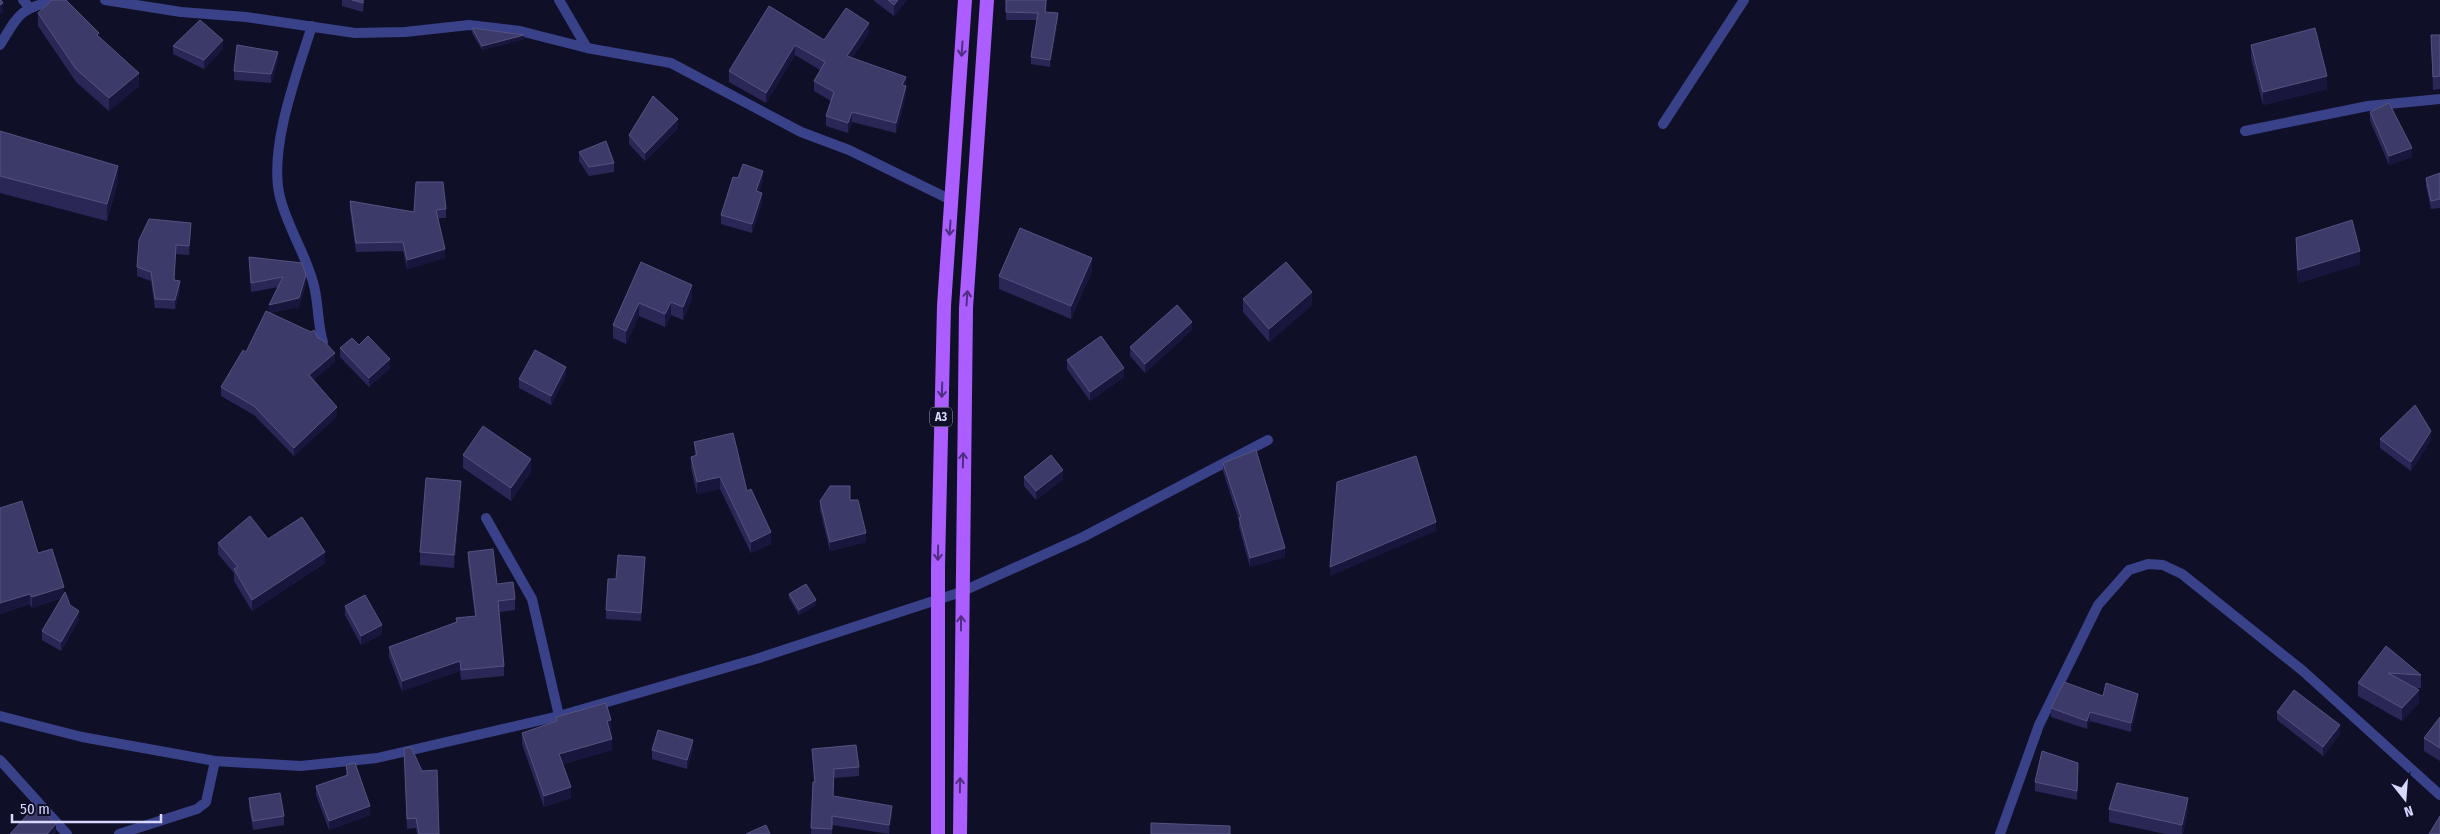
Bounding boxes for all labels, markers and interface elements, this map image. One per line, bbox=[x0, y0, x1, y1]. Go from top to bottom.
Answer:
one-way arrow bbox=[957, 40, 966, 56]
one-way arrow bbox=[945, 220, 954, 236]
one-way arrow bbox=[962, 290, 972, 306]
one-way arrow bbox=[937, 382, 946, 398]
road number: A3 bbox=[930, 408, 952, 427]
one-way arrow bbox=[958, 453, 968, 469]
one-way arrow bbox=[933, 544, 943, 561]
one-way arrow bbox=[956, 615, 966, 632]
north arrow bbox=[2380, 774, 2430, 824]
one-way arrow bbox=[955, 778, 965, 794]
scale bar bbox=[12, 792, 161, 824]
text: 50 m bbox=[20, 800, 50, 818]
text: N bbox=[2402, 802, 2415, 820]

